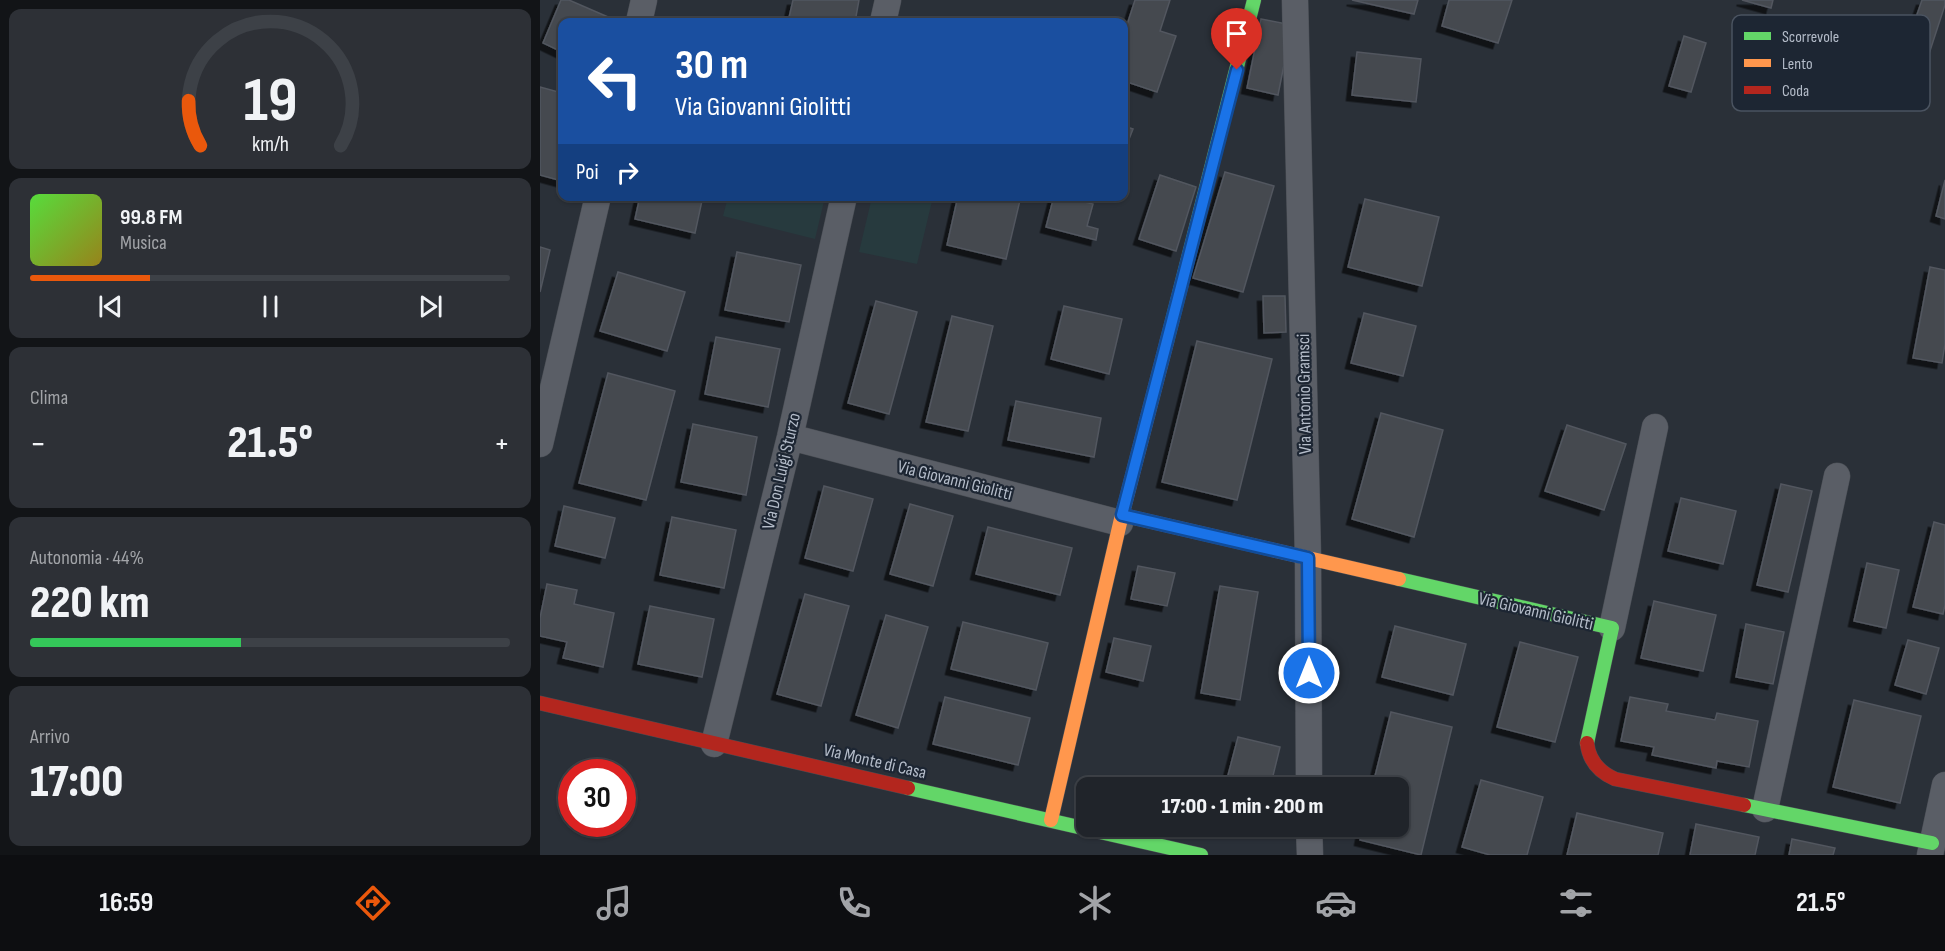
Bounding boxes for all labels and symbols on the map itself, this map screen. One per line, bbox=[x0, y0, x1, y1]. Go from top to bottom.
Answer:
pin bbox=[1211, 8, 1262, 70]
legend bbox=[1732, 15, 1930, 111]
text: Scorrevole bbox=[1782, 28, 1839, 47]
text: Lento bbox=[1782, 55, 1813, 74]
text: Coda bbox=[1782, 82, 1809, 101]
street label: Via Antonio Gramsci bbox=[1293, 333, 1316, 455]
street label: Via Don Luigi Sturzo bbox=[758, 411, 805, 531]
street label: Via Giovanni Giolitti bbox=[895, 456, 1014, 505]
street label: Via Giovanni Giolitti bbox=[1476, 588, 1595, 635]
position arrow bbox=[1277, 641, 1341, 705]
street label: Via Monte di Casa bbox=[821, 739, 928, 784]
speed limit sign: 30 bbox=[558, 759, 636, 837]

